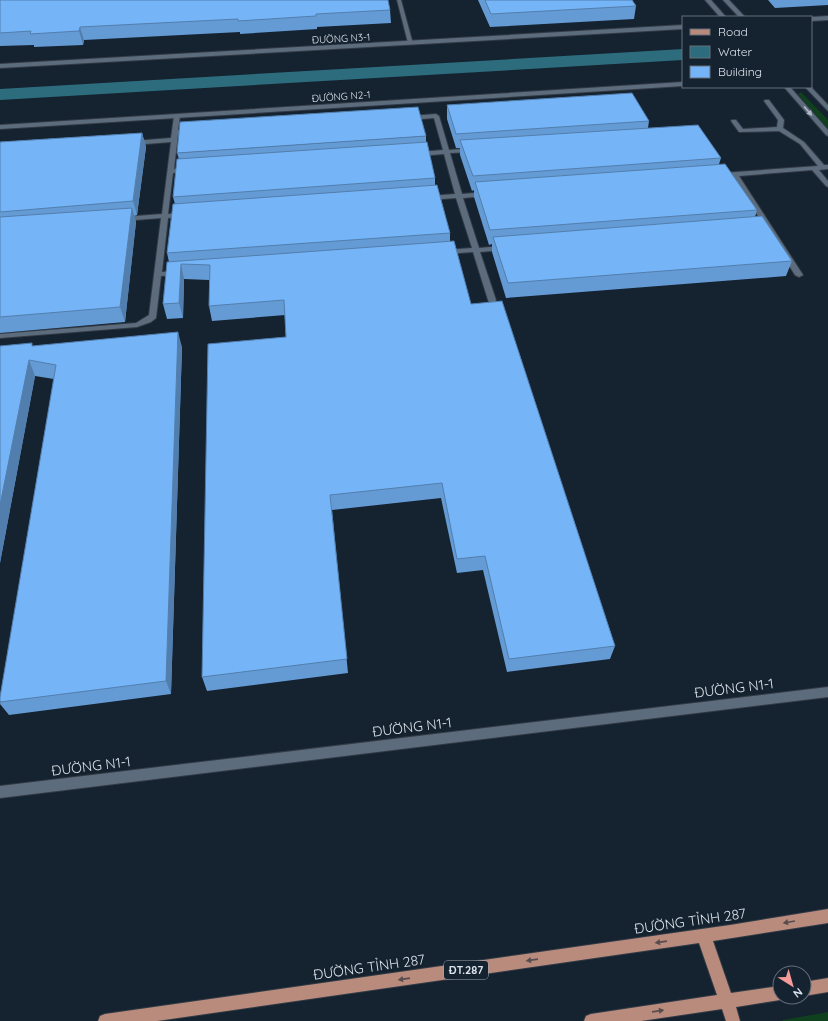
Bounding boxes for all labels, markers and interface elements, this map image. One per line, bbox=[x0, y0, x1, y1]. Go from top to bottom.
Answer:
legend bbox=[682, 16, 812, 88]
text: Road bbox=[718, 24, 748, 39]
street label: ĐƯỜNG N3-1 bbox=[311, 30, 371, 47]
text: Water bbox=[718, 44, 753, 59]
text: Building bbox=[718, 64, 762, 79]
street label: ĐƯỜNG N2-1 bbox=[311, 88, 371, 105]
one-way arrow bbox=[803, 105, 812, 116]
street label: ĐƯỜNG N1-1 bbox=[693, 674, 775, 702]
street label: ĐƯỜNG N1-1 bbox=[371, 713, 453, 741]
street label: ĐƯỜNG N1-1 bbox=[50, 752, 132, 780]
street label: ĐƯỜNG TỈNH 287 bbox=[633, 904, 747, 938]
one-way arrow bbox=[783, 919, 796, 925]
one-way arrow bbox=[655, 939, 667, 945]
street label: ĐƯỜNG TỈNH 287 bbox=[312, 950, 426, 984]
one-way arrow bbox=[526, 957, 538, 963]
road number: ĐT.287 bbox=[444, 961, 488, 979]
north arrow bbox=[772, 965, 812, 1005]
one-way arrow bbox=[398, 976, 410, 982]
text: N bbox=[791, 985, 805, 1001]
one-way arrow bbox=[652, 1008, 664, 1014]

